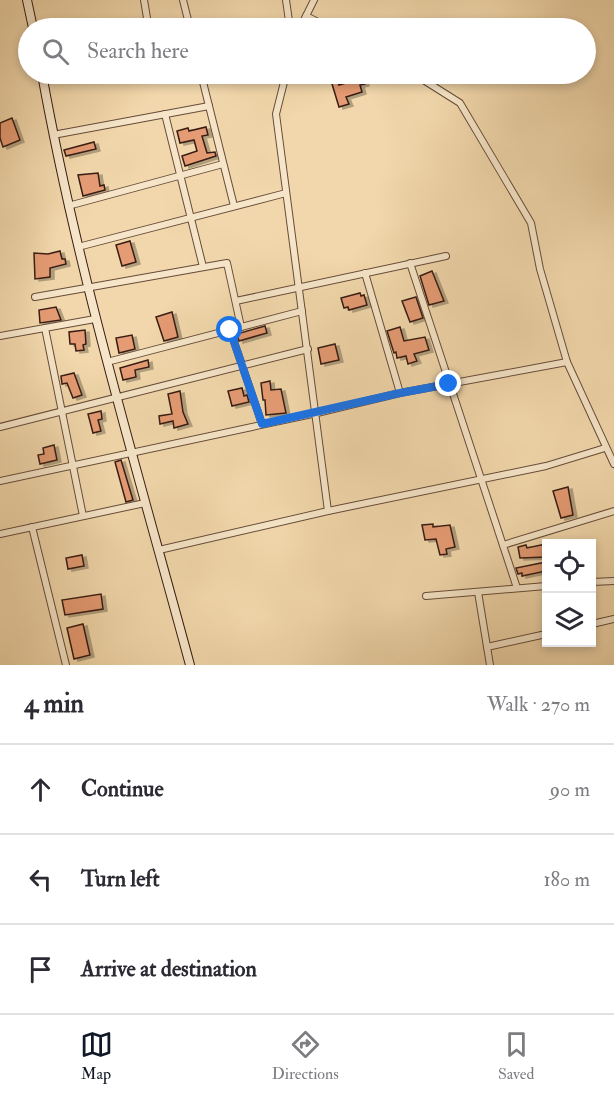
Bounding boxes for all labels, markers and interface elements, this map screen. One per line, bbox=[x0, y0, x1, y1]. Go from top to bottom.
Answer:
search box bbox=[18, 18, 596, 84]
icon: search bbox=[39, 35, 72, 68]
text: Search here bbox=[87, 37, 189, 65]
route start bbox=[216, 316, 242, 342]
route end bbox=[435, 370, 461, 396]
map controls bbox=[542, 539, 596, 647]
button: locate bbox=[542, 539, 596, 593]
button: layers bbox=[542, 593, 596, 647]
text: 4 min bbox=[24, 688, 84, 720]
text: Walk · 270 m bbox=[487, 692, 590, 717]
icon: ahead bbox=[24, 773, 57, 806]
text: Continue bbox=[81, 775, 164, 803]
text: 90 m bbox=[550, 777, 590, 802]
icon: left bbox=[24, 863, 57, 896]
text: Turn left bbox=[81, 865, 160, 893]
text: 180 m bbox=[543, 867, 590, 892]
icon: arrive bbox=[24, 953, 57, 986]
text: Arrive at destination bbox=[81, 955, 257, 983]
tab: Map bbox=[80, 1028, 113, 1084]
tab: Directions bbox=[272, 1028, 339, 1084]
tab: Saved bbox=[498, 1028, 534, 1084]

